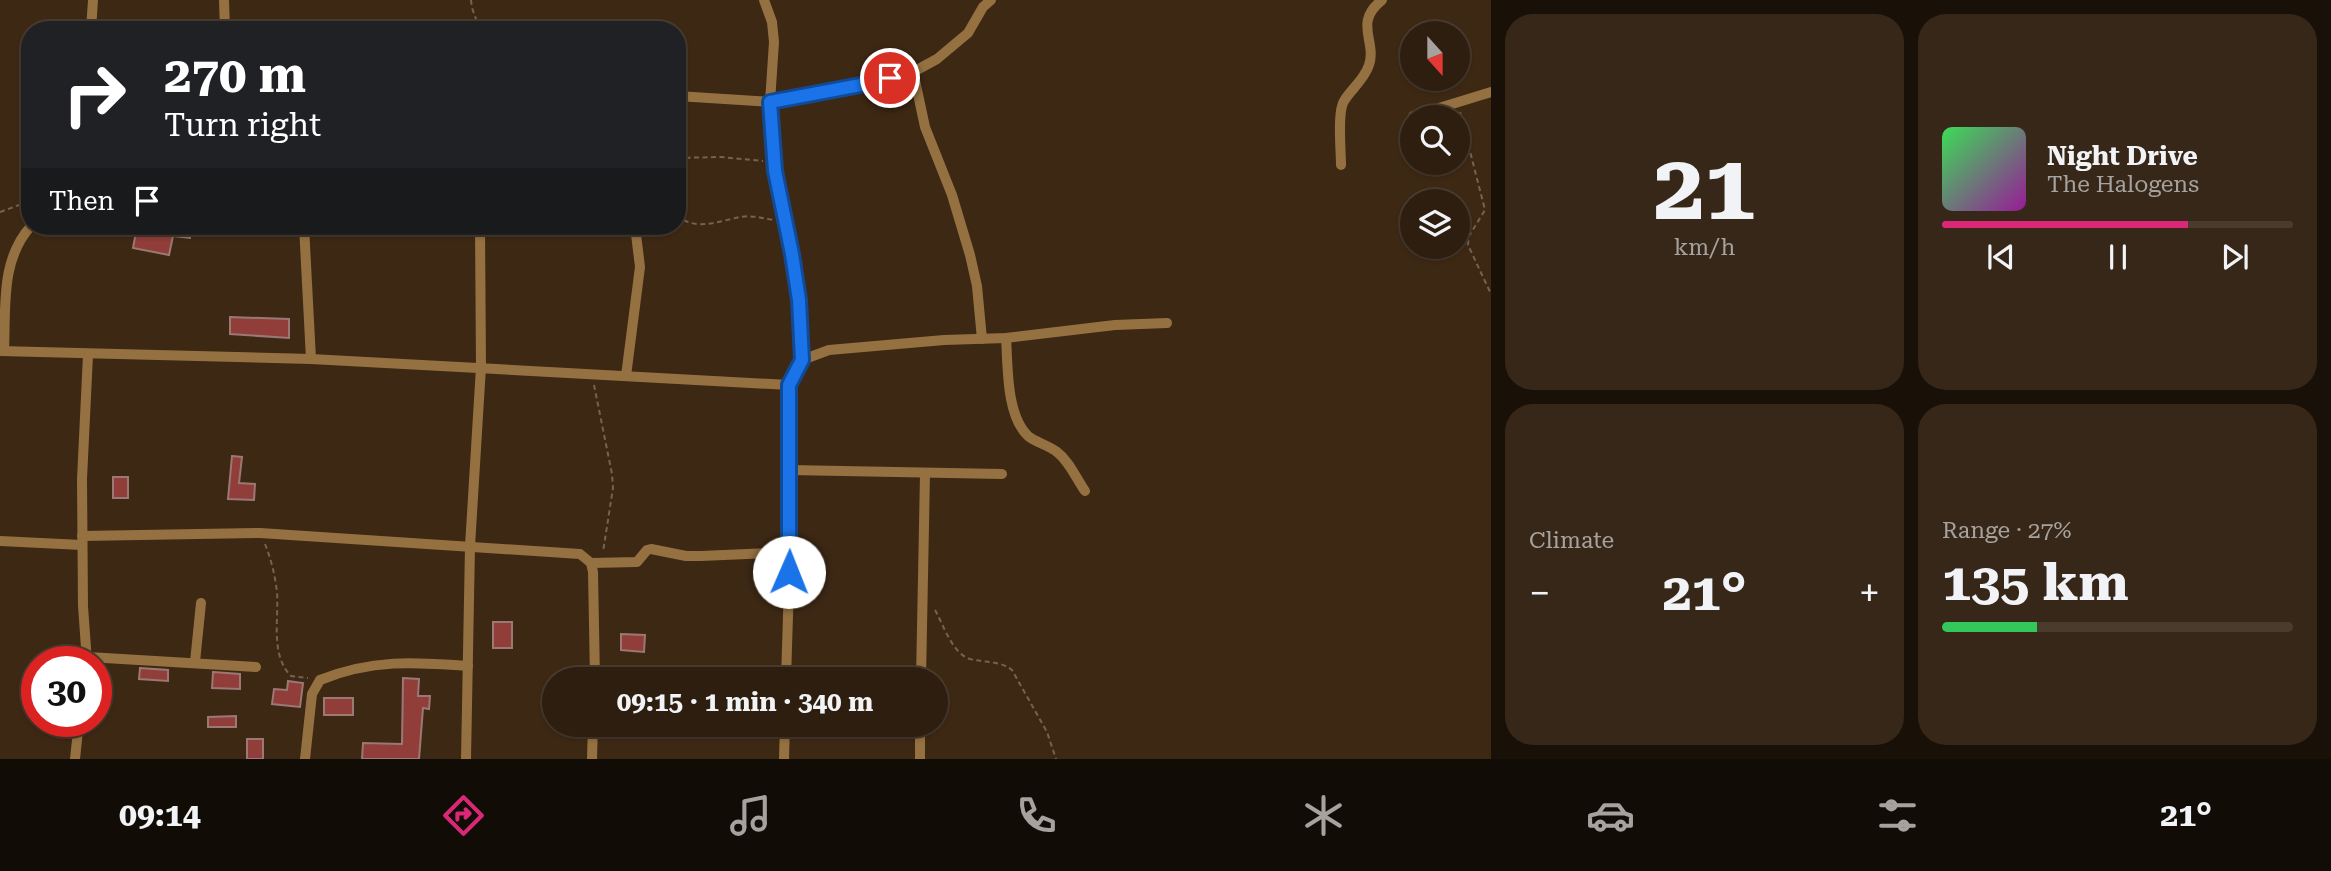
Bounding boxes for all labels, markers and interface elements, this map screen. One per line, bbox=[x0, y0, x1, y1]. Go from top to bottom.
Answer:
north arrow bbox=[1400, 21, 1470, 91]
map controls bbox=[1400, 21, 1470, 259]
text: 270 m bbox=[164, 47, 306, 104]
pin bbox=[860, 48, 920, 108]
icon: right bbox=[49, 49, 140, 140]
icon: arrive bbox=[871, 59, 909, 97]
button: search bbox=[1400, 105, 1470, 175]
text: Turn right bbox=[164, 106, 321, 144]
text: 21 bbox=[1654, 135, 1755, 241]
text: Night Drive bbox=[2047, 141, 2198, 171]
text: The Halogens bbox=[2047, 171, 2199, 198]
icon: arrive bbox=[128, 182, 166, 220]
text: Then bbox=[49, 186, 114, 216]
button: layers bbox=[1400, 189, 1470, 259]
text: km/h bbox=[1674, 234, 1735, 261]
icon: previous bbox=[1982, 238, 2020, 276]
icon: pause bbox=[2099, 238, 2137, 276]
icon: next bbox=[2216, 238, 2254, 276]
text: Range · 27% bbox=[1942, 517, 2071, 544]
text: Climate bbox=[1529, 527, 1614, 554]
position arrow bbox=[752, 535, 826, 609]
text: 135 km bbox=[1942, 552, 2129, 613]
text: 21° bbox=[1662, 562, 1747, 623]
text: − bbox=[1529, 571, 1550, 615]
text: + bbox=[1859, 571, 1880, 615]
speed limit sign: 30 bbox=[21, 646, 112, 737]
text: 09:15 · 1 min · 340 m bbox=[617, 687, 873, 717]
icon: directions bbox=[439, 791, 488, 840]
icon: music bbox=[726, 791, 775, 840]
icon: phone bbox=[1012, 791, 1061, 840]
icon: climate bbox=[1299, 791, 1348, 840]
icon: car bbox=[1586, 791, 1635, 840]
icon: filters bbox=[1873, 791, 1922, 840]
text: 09:14 bbox=[119, 796, 201, 834]
text: 21° bbox=[2160, 796, 2212, 834]

